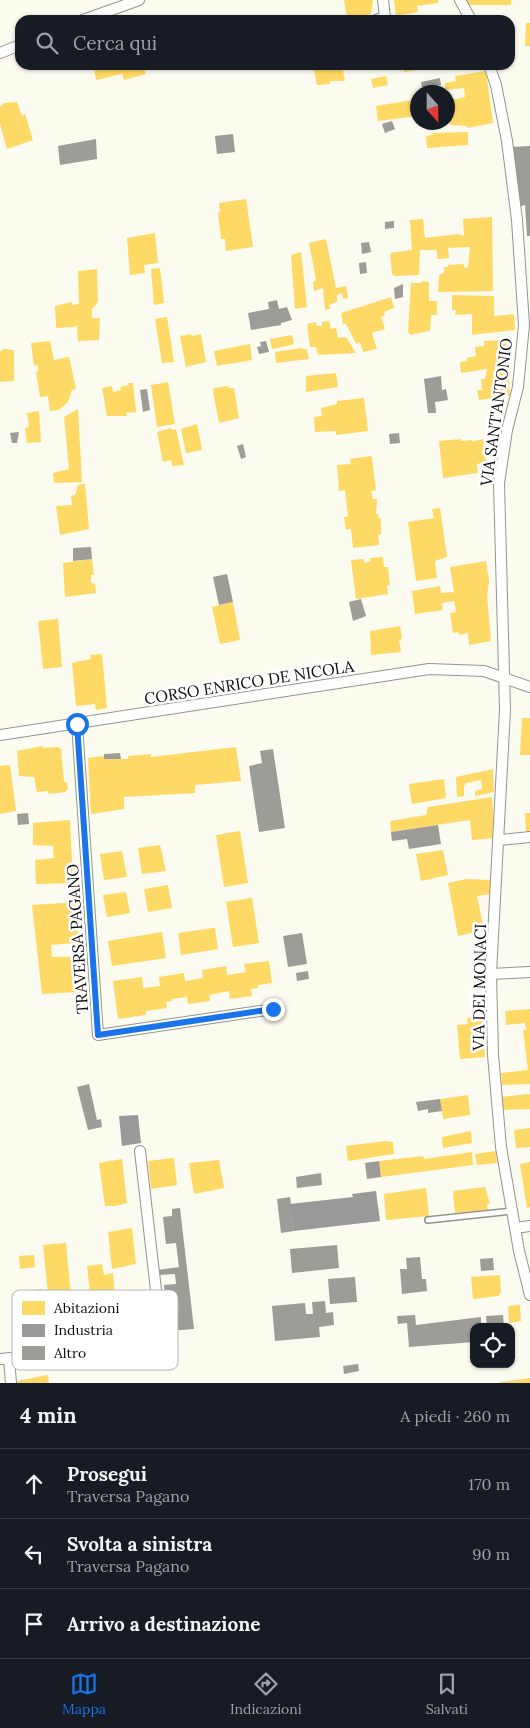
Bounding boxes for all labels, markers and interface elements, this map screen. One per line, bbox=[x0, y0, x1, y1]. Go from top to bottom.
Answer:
search box bbox=[15, 15, 515, 70]
icon: search bbox=[33, 29, 61, 57]
text: Cerca qui bbox=[73, 31, 157, 55]
north arrow bbox=[410, 85, 455, 130]
street label: VIA SANT'ANTONIO bbox=[476, 337, 516, 488]
street label: CORSO ENRICO DE NICOLA bbox=[143, 655, 356, 708]
route start bbox=[66, 713, 89, 736]
street label: TRAVERSA PAGANO bbox=[62, 863, 92, 1015]
street label: VIA DEI MONACI bbox=[468, 923, 490, 1052]
route end bbox=[262, 998, 285, 1021]
legend bbox=[12, 1290, 178, 1370]
text: Abitazioni bbox=[53, 1299, 119, 1317]
text: Industria bbox=[54, 1321, 113, 1339]
map controls bbox=[470, 1323, 515, 1368]
button: locate bbox=[470, 1323, 515, 1368]
text: Altro bbox=[53, 1344, 86, 1362]
text: 4 min bbox=[20, 1402, 77, 1429]
text: A piedi · 260 m bbox=[400, 1406, 510, 1426]
text: Prosegui bbox=[67, 1462, 147, 1486]
icon: ahead bbox=[20, 1470, 48, 1498]
text: 170 m bbox=[468, 1474, 510, 1494]
text: Traversa Pagano bbox=[67, 1486, 189, 1506]
text: Svolta a sinistra bbox=[67, 1532, 212, 1556]
icon: left bbox=[20, 1540, 48, 1568]
text: 90 m bbox=[472, 1544, 510, 1564]
text: Traversa Pagano bbox=[67, 1556, 189, 1576]
icon: arrive bbox=[20, 1610, 48, 1638]
text: Arrivo a destinazione bbox=[67, 1612, 261, 1636]
tab: Mappa bbox=[62, 1670, 106, 1718]
tab: Indicazioni bbox=[230, 1670, 302, 1718]
tab: Salvati bbox=[426, 1670, 468, 1718]

